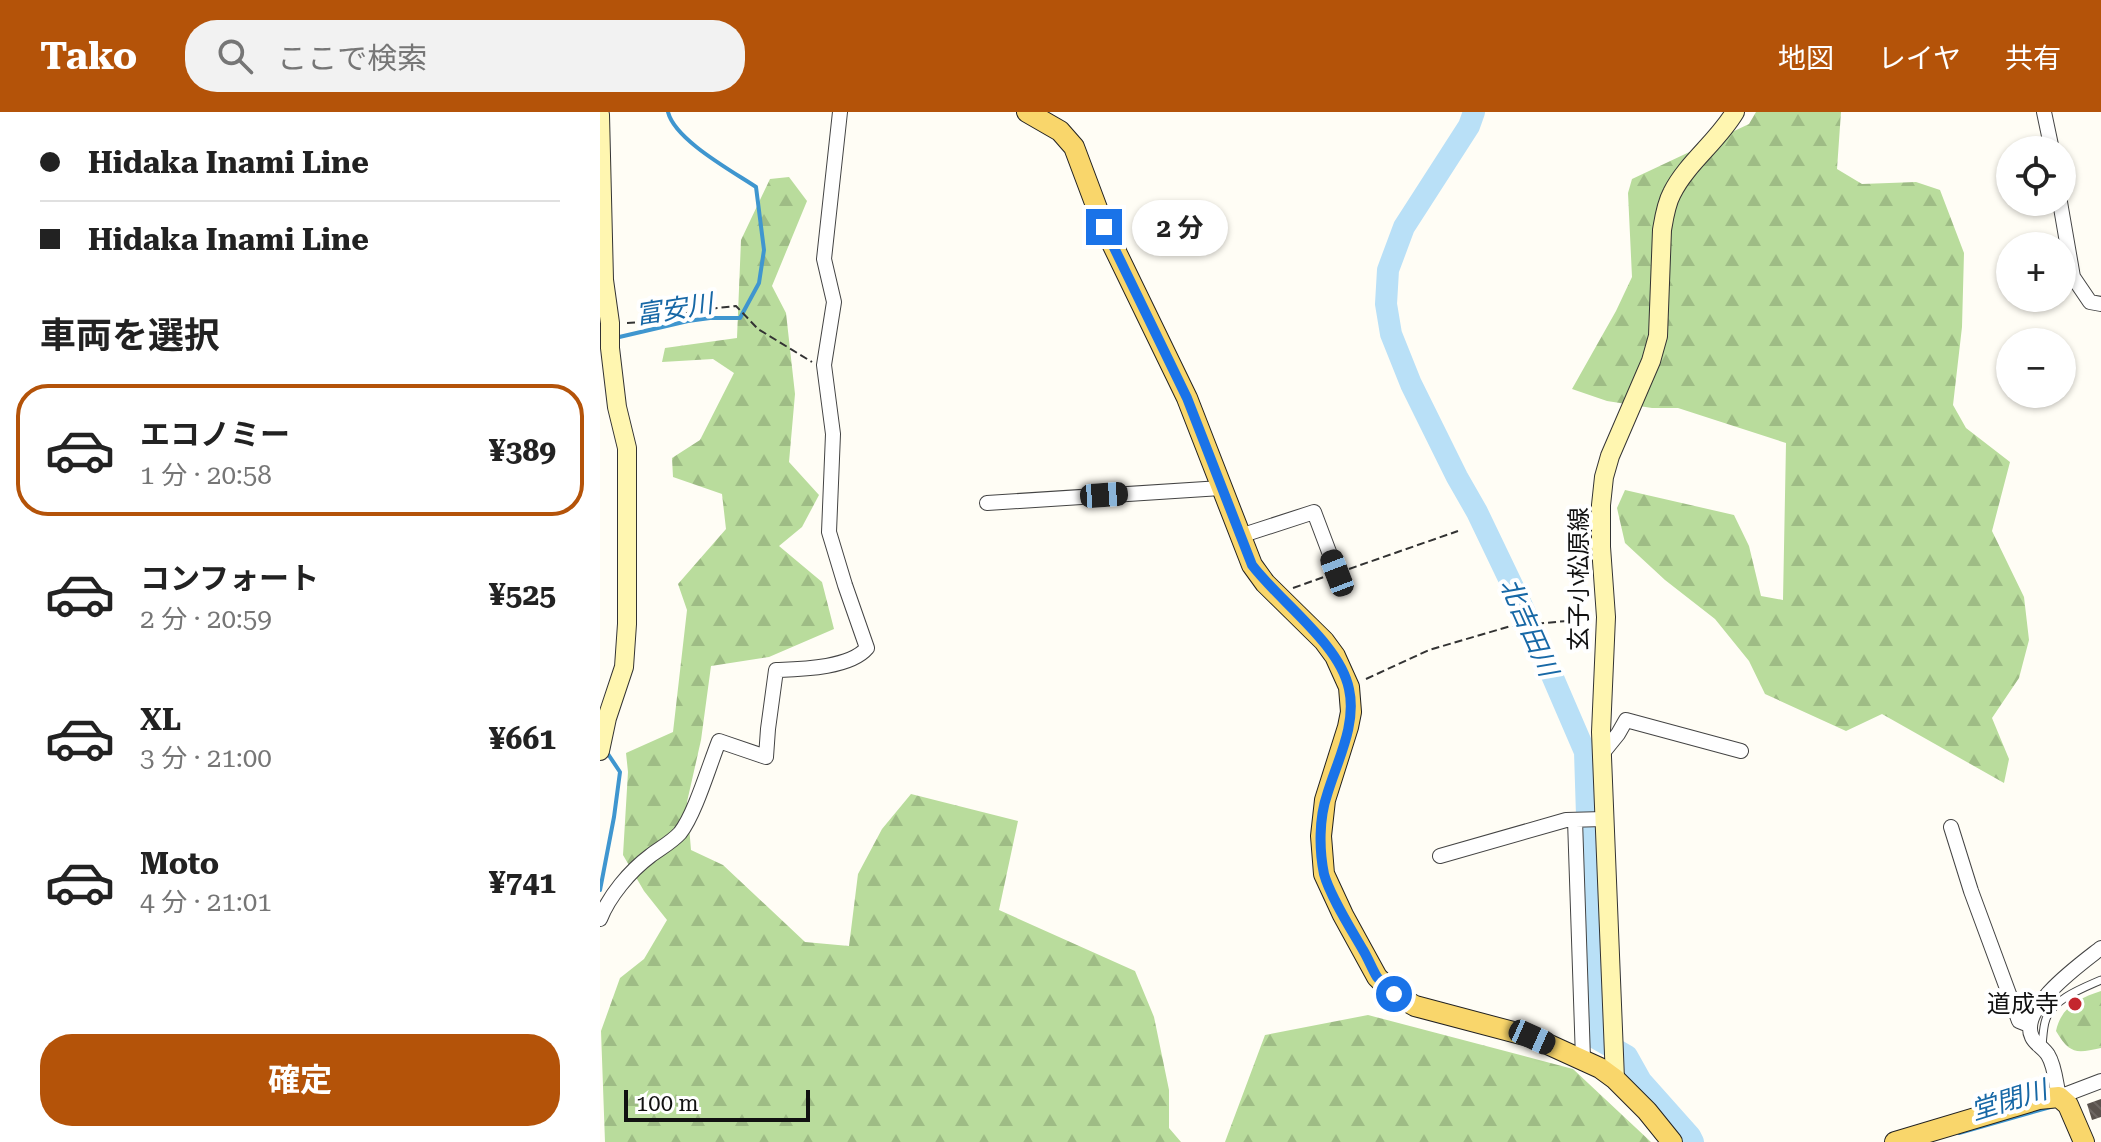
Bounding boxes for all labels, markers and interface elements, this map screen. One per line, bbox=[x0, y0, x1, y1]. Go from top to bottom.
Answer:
search box bbox=[185, 20, 745, 92]
text: Tako bbox=[40, 34, 137, 78]
icon: search bbox=[213, 34, 257, 78]
text: ここで検索 bbox=[277, 41, 427, 76]
text: 地図 bbox=[1778, 42, 1834, 75]
text: レイヤ bbox=[1878, 42, 1961, 75]
text: 共有 bbox=[2005, 42, 2061, 75]
map controls bbox=[1996, 136, 2076, 408]
button: locate bbox=[1996, 136, 2076, 216]
text: Hidaka Inami Line bbox=[88, 145, 369, 180]
callout: 2 分 bbox=[1132, 199, 1228, 255]
route end bbox=[1086, 209, 1122, 245]
text: 2 分 bbox=[1156, 213, 1204, 243]
text: Hidaka Inami Line bbox=[88, 222, 369, 257]
button: + bbox=[1996, 232, 2076, 312]
water label: 富安川 bbox=[633, 288, 718, 330]
text: 車両を選択 bbox=[40, 315, 220, 357]
button: − bbox=[1996, 328, 2076, 408]
icon: car bbox=[44, 414, 116, 486]
text: エコノミー bbox=[140, 417, 290, 452]
text: ¥389 bbox=[489, 433, 556, 468]
text: 1 分 · 20:58 bbox=[140, 460, 272, 490]
car bbox=[1079, 481, 1129, 509]
street label: 玄子小松原線 bbox=[1565, 507, 1593, 651]
car bbox=[1317, 546, 1357, 600]
icon: car bbox=[44, 558, 116, 630]
text: コンフォート bbox=[140, 561, 319, 596]
water label: 北吉田川 bbox=[1494, 573, 1565, 683]
text: ¥525 bbox=[489, 577, 556, 612]
text: 2 分 · 20:59 bbox=[140, 604, 272, 634]
icon: car bbox=[44, 702, 116, 774]
text: XL bbox=[140, 702, 181, 737]
text: ¥661 bbox=[489, 721, 556, 756]
text: 3 分 · 21:00 bbox=[140, 743, 272, 773]
icon: car bbox=[44, 846, 116, 918]
text: Moto bbox=[140, 846, 219, 881]
text: ¥741 bbox=[489, 865, 556, 900]
text: 4 分 · 21:01 bbox=[140, 887, 272, 917]
route start bbox=[1376, 976, 1412, 1012]
place label: 道成寺 bbox=[1987, 990, 2059, 1018]
marker: 道成寺 bbox=[2066, 995, 2084, 1013]
car bbox=[1505, 1016, 1559, 1058]
button: 確定 bbox=[40, 1034, 560, 1126]
water label: 堂閉川 bbox=[1967, 1073, 2054, 1126]
scale bar bbox=[624, 1086, 810, 1122]
text: 100 m bbox=[636, 1091, 699, 1116]

